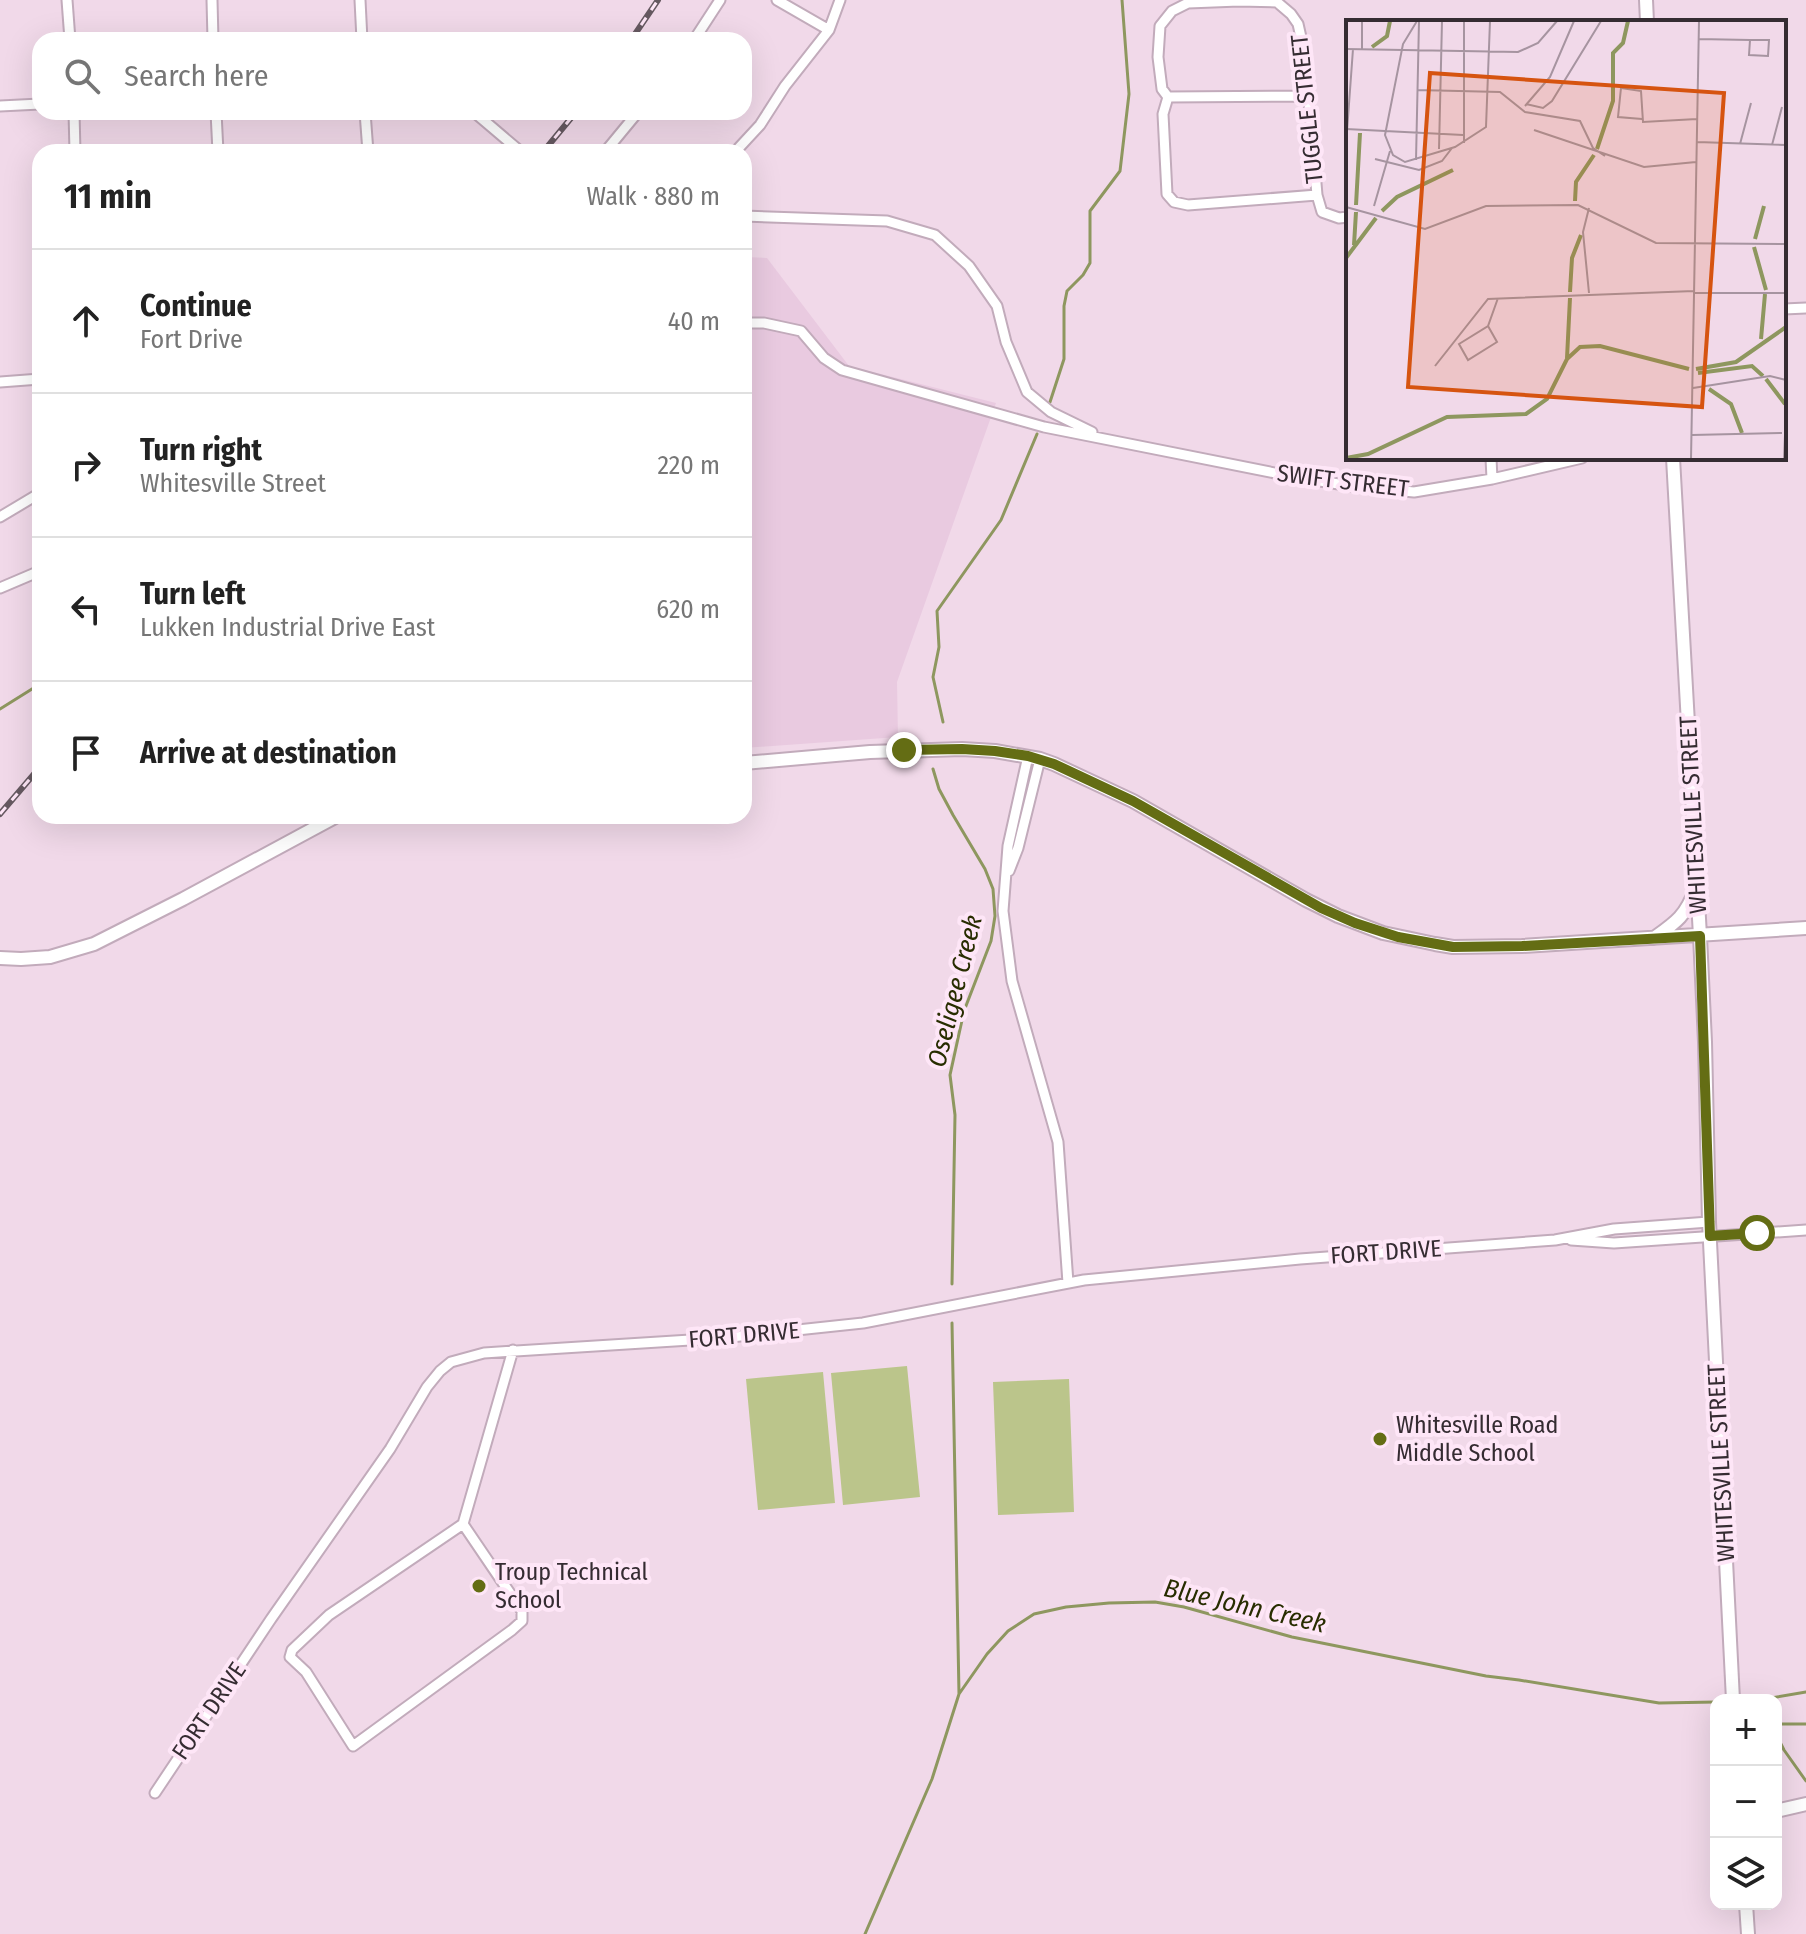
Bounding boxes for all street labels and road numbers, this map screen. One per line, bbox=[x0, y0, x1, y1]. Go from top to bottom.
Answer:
street label: TUGGLE STREET bbox=[1285, 33, 1329, 185]
street label: SWIFT STREET bbox=[1276, 459, 1410, 503]
street label: WHITESVILLE STREET bbox=[1674, 715, 1712, 915]
street label: FORT DRIVE bbox=[1330, 1234, 1442, 1270]
street label: FORT DRIVE bbox=[687, 1316, 801, 1354]
street label: WHITESVILLE STREET bbox=[1702, 1363, 1740, 1563]
street label: FORT DRIVE bbox=[166, 1657, 252, 1765]

